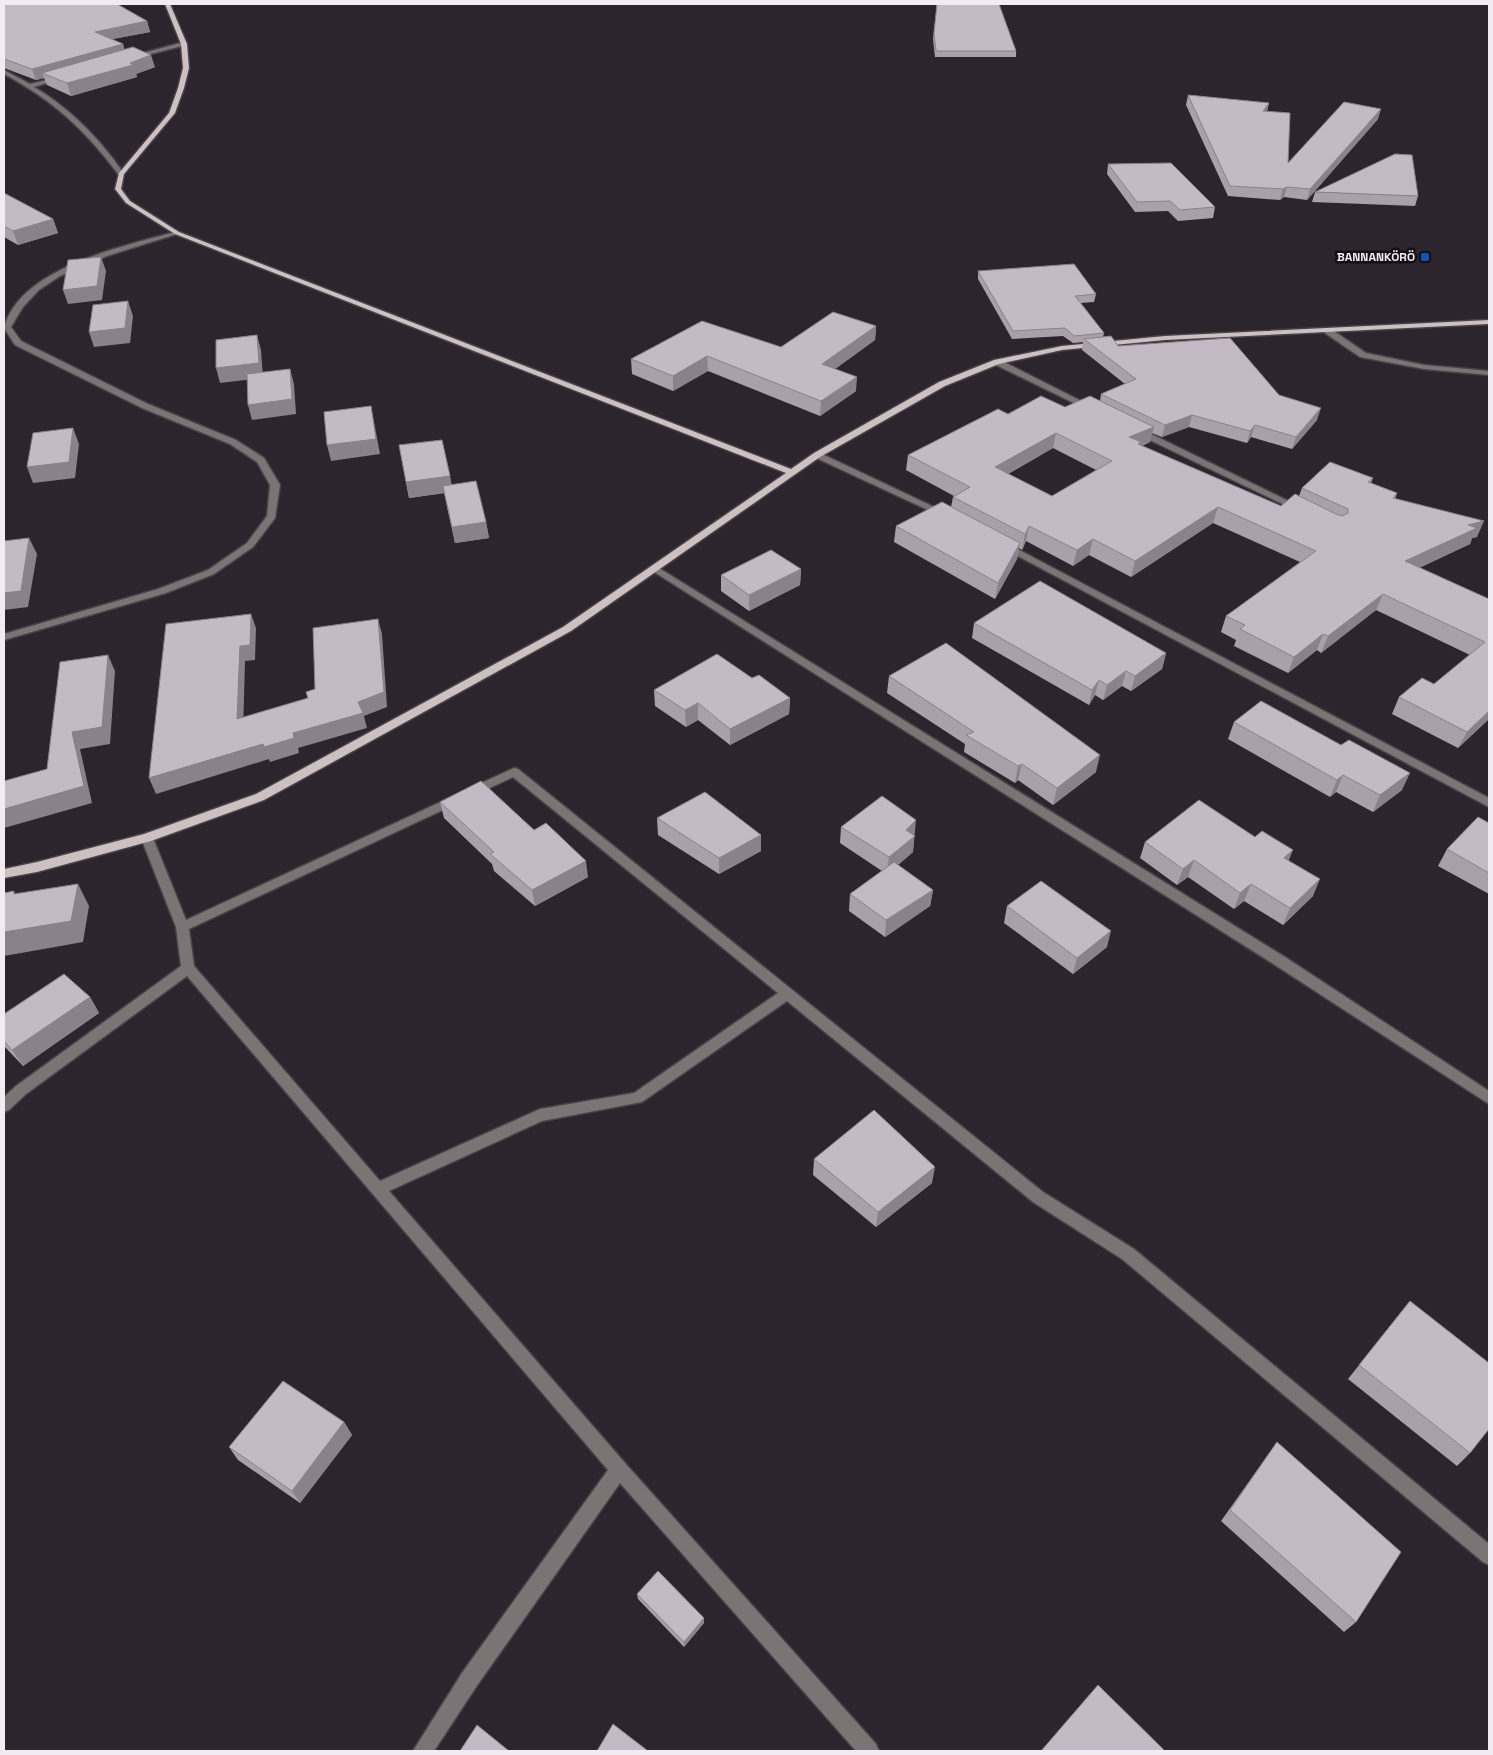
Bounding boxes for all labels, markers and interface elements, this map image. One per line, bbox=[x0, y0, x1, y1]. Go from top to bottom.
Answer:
place label: BANNANKÖRÖ bbox=[1337, 249, 1415, 265]
marker: BANNANKÖRÖ bbox=[1419, 251, 1431, 263]

